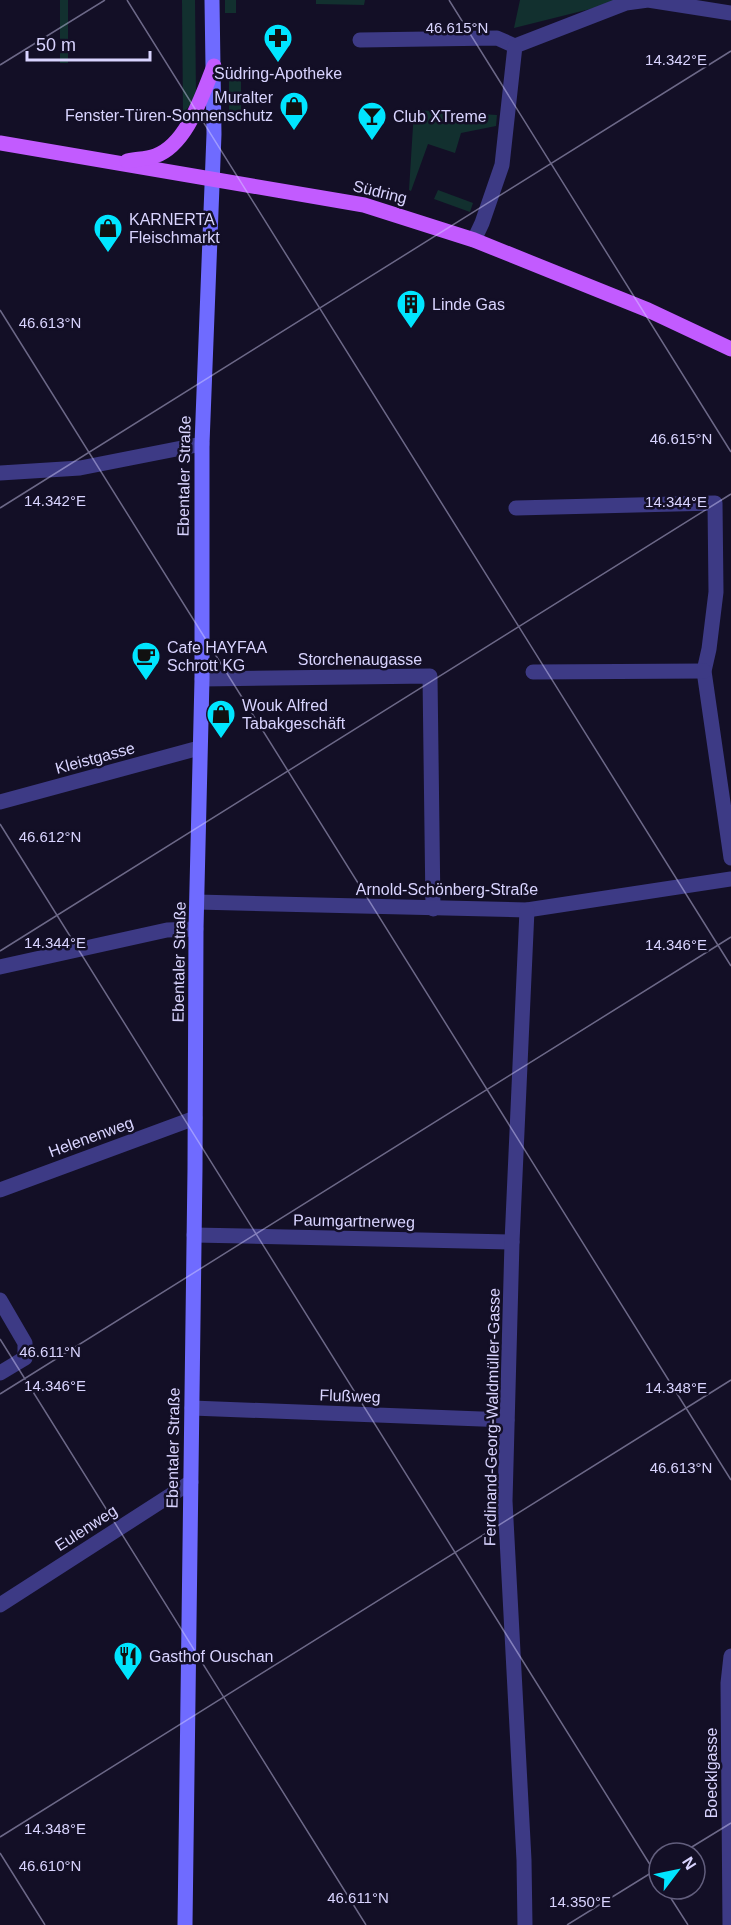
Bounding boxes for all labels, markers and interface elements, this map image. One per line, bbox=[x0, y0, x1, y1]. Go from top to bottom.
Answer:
text: 46.615°N bbox=[426, 19, 488, 36]
pharmacy icon: Südring-Apotheke bbox=[262, 22, 294, 64]
scale bar bbox=[27, 24, 150, 62]
text: 50 m bbox=[36, 35, 76, 55]
text: 14.342°E bbox=[645, 51, 707, 68]
place label: Südring-Apotheke bbox=[214, 65, 342, 82]
place label: Muralter Fenster-Türen-Sonnenschutz bbox=[65, 89, 274, 124]
shop icon: Muralter Fenster-Türen-Sonnenschutz bbox=[278, 90, 310, 132]
bar icon: Club XTreme bbox=[356, 100, 388, 142]
place label: Club XTreme bbox=[393, 108, 487, 125]
street label: Südring bbox=[351, 177, 409, 207]
place label: KARNERTA Fleischmarkt bbox=[129, 211, 220, 246]
shop icon: KARNERTA Fleischmarkt bbox=[92, 212, 124, 254]
building icon: Linde Gas bbox=[395, 288, 427, 330]
place label: Linde Gas bbox=[432, 296, 505, 313]
text: 46.613°N bbox=[19, 314, 81, 331]
street label: Ebentaler Straße bbox=[174, 415, 194, 537]
text: 46.615°N bbox=[650, 430, 712, 447]
text: 14.342°E bbox=[24, 492, 86, 509]
text: 14.344°E bbox=[645, 493, 707, 510]
place label: Cafe HAYFAA Schrott KG bbox=[167, 639, 268, 674]
cafe icon: Cafe HAYFAA Schrott KG bbox=[130, 640, 162, 682]
street label: Storchenaugasse bbox=[298, 651, 422, 668]
place label: Wouk Alfred Tabakgeschäft bbox=[242, 697, 346, 732]
shop icon: Wouk Alfred Tabakgeschäft bbox=[205, 698, 237, 740]
street label: Kleistgasse bbox=[53, 739, 137, 777]
text: 46.612°N bbox=[19, 828, 81, 845]
street label: Arnold-Schönberg-Straße bbox=[356, 881, 538, 898]
street label: Ebentaler Straße bbox=[169, 901, 189, 1023]
text: 14.344°E bbox=[24, 934, 86, 951]
text: 14.346°E bbox=[645, 936, 707, 953]
street label: Helenenweg bbox=[46, 1114, 136, 1160]
street label: Paumgartnerweg bbox=[293, 1211, 415, 1231]
street label: Ferdinand-Georg-Waldmüller-Gasse bbox=[481, 1288, 503, 1546]
text: 46.611°N bbox=[19, 1343, 81, 1360]
text: 14.346°E bbox=[24, 1377, 86, 1394]
text: 14.348°E bbox=[645, 1379, 707, 1396]
street label: Flußweg bbox=[319, 1386, 381, 1406]
street label: Ebentaler Straße bbox=[163, 1387, 183, 1509]
text: 46.613°N bbox=[650, 1459, 712, 1476]
street label: Eulenweg bbox=[52, 1502, 120, 1554]
restaurant icon: Gasthof Ouschan bbox=[112, 1640, 144, 1682]
place label: Gasthof Ouschan bbox=[149, 1648, 274, 1665]
street label: Boecklgasse bbox=[703, 1728, 720, 1818]
text: 14.348°E bbox=[24, 1820, 86, 1837]
north arrow bbox=[647, 1841, 707, 1901]
text: N bbox=[679, 1854, 700, 1873]
text: 46.610°N bbox=[19, 1857, 81, 1874]
text: 46.611°N bbox=[327, 1889, 389, 1906]
text: 14.350°E bbox=[549, 1893, 611, 1910]

